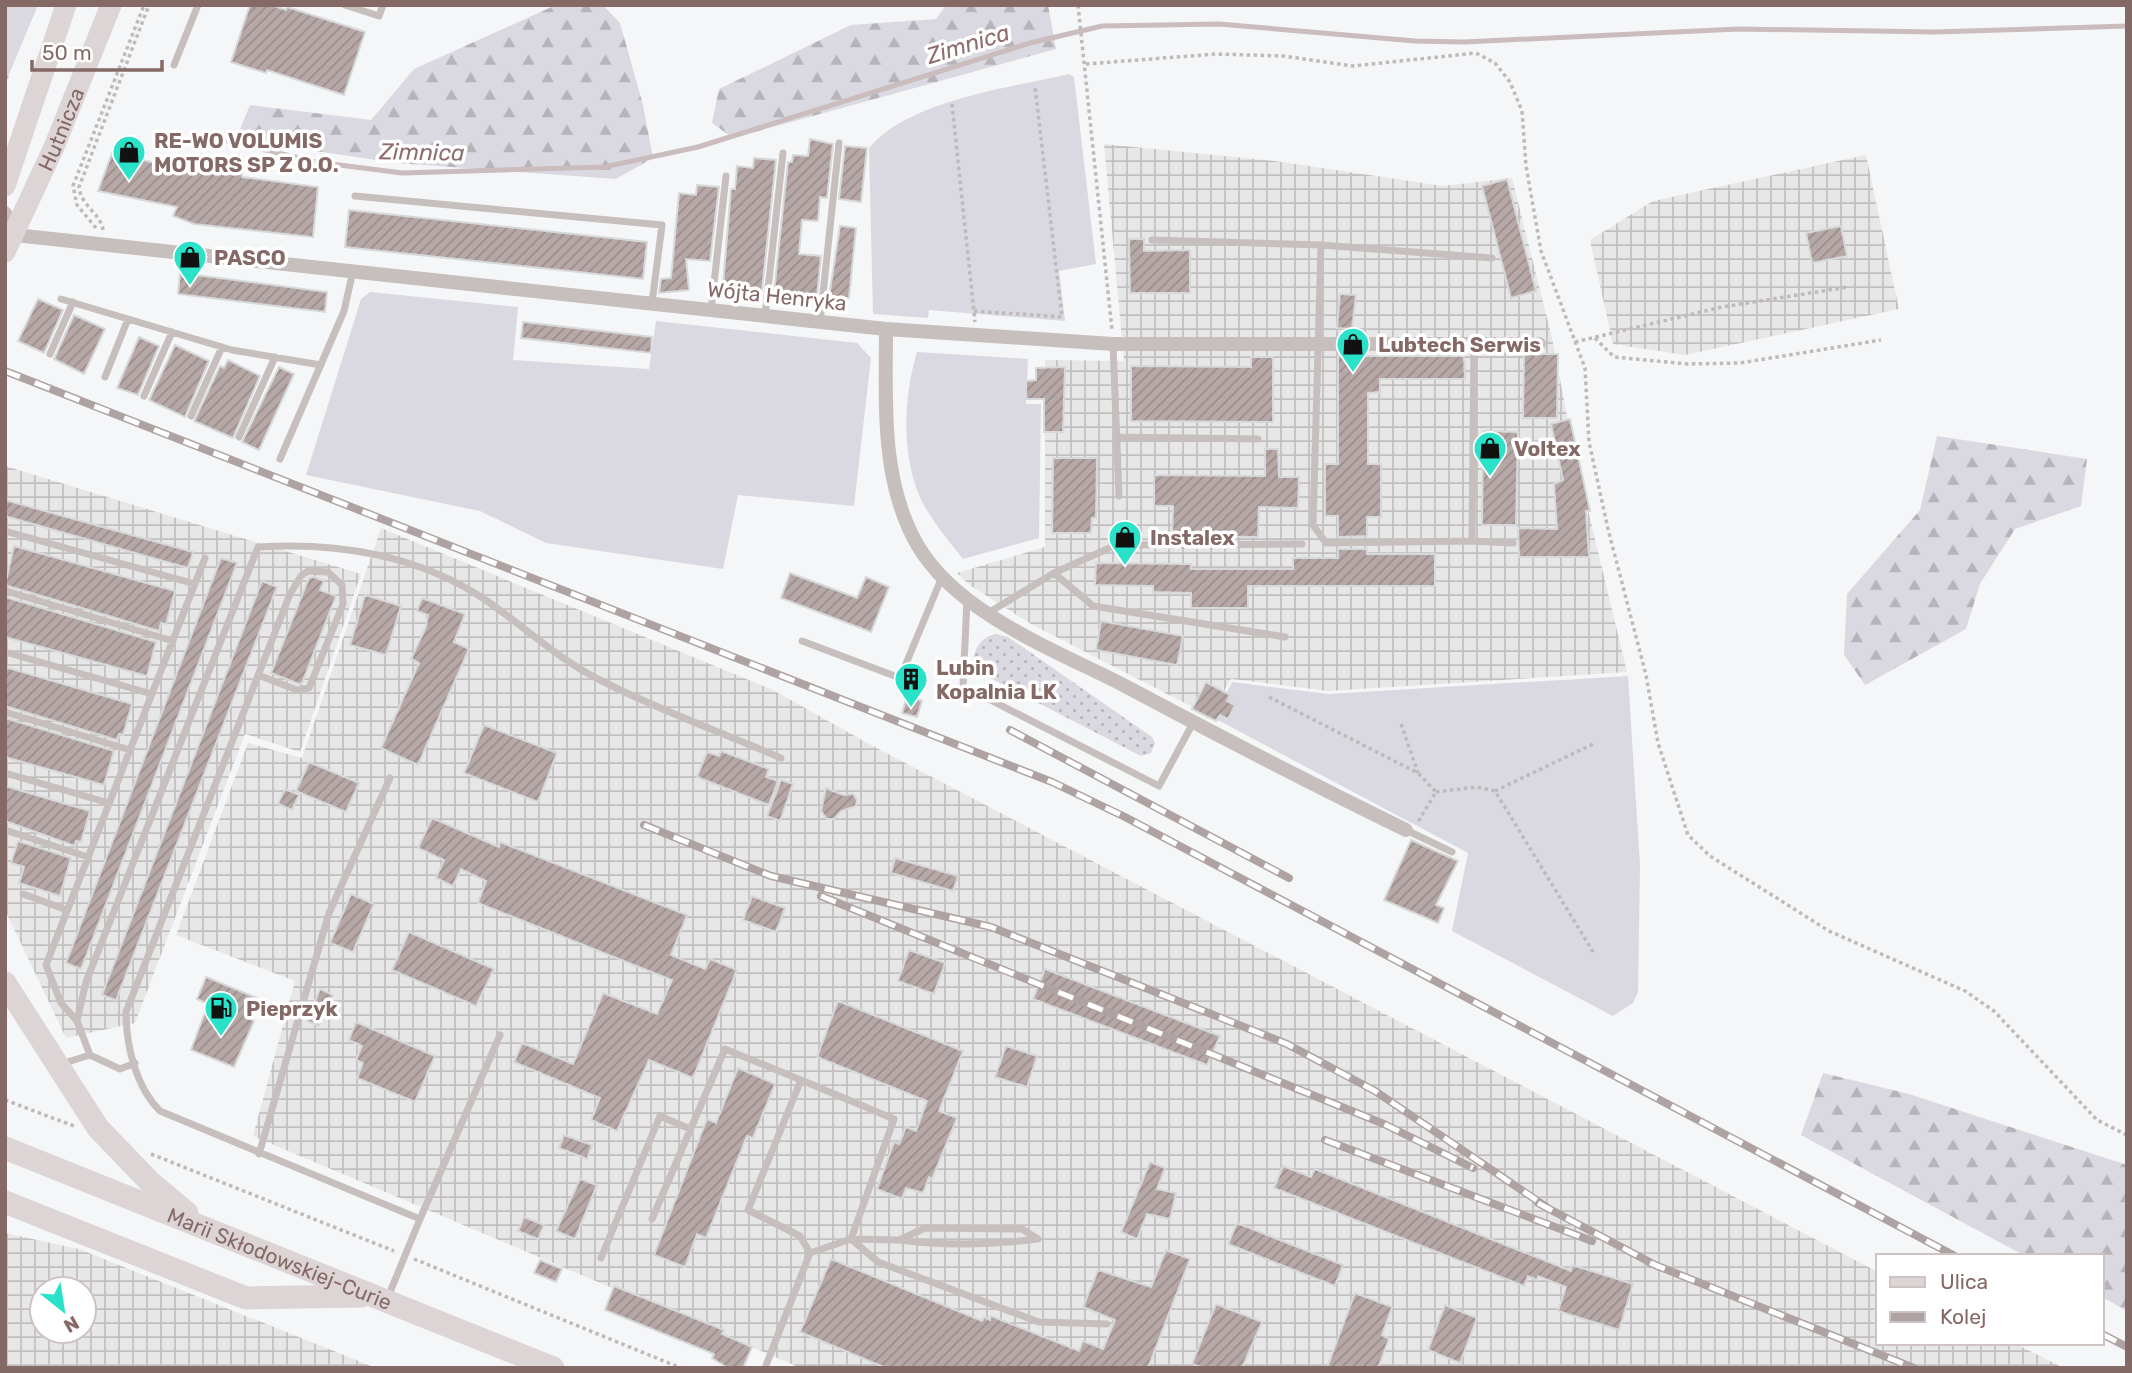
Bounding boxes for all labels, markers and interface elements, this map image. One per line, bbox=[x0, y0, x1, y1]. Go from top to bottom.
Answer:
water label: Zimnica bbox=[922, 18, 1013, 70]
scale bar bbox=[32, 28, 161, 72]
text: 50 m bbox=[42, 40, 92, 65]
street label: Hutnicza bbox=[32, 84, 89, 175]
place label: RE-WO VOLUMIS MOTORS SP Z O.O. bbox=[154, 128, 339, 177]
shop icon: RE-WO VOLUMIS MOTORS SP Z O.O. bbox=[110, 133, 148, 182]
water label: Zimnica bbox=[378, 137, 465, 167]
shop icon: PASCO bbox=[171, 238, 209, 287]
place label: PASCO bbox=[214, 245, 286, 270]
street label: Wójta Henryka bbox=[706, 276, 848, 316]
shop icon: Lubtech Serwis bbox=[1334, 325, 1372, 374]
place label: Lubtech Serwis bbox=[1378, 332, 1541, 357]
shop icon: Voltex bbox=[1471, 429, 1509, 478]
place label: Voltex bbox=[1514, 436, 1581, 461]
shop icon: Instalex bbox=[1106, 518, 1144, 567]
place label: Instalex bbox=[1150, 525, 1235, 550]
place label: Lubin Kopalnia LK bbox=[936, 655, 1057, 704]
building icon: Lubin Kopalnia LK bbox=[892, 660, 930, 709]
fuel station icon: Pieprzyk bbox=[202, 989, 240, 1038]
place label: Pieprzyk bbox=[246, 996, 338, 1021]
street label: Marii Skłodowskiej-Curie bbox=[164, 1202, 396, 1315]
legend bbox=[1876, 1254, 2104, 1345]
text: Ulica bbox=[1940, 1269, 1988, 1294]
north arrow bbox=[28, 1275, 98, 1345]
text: Kolej bbox=[1940, 1304, 1986, 1329]
text: N bbox=[60, 1311, 83, 1338]

